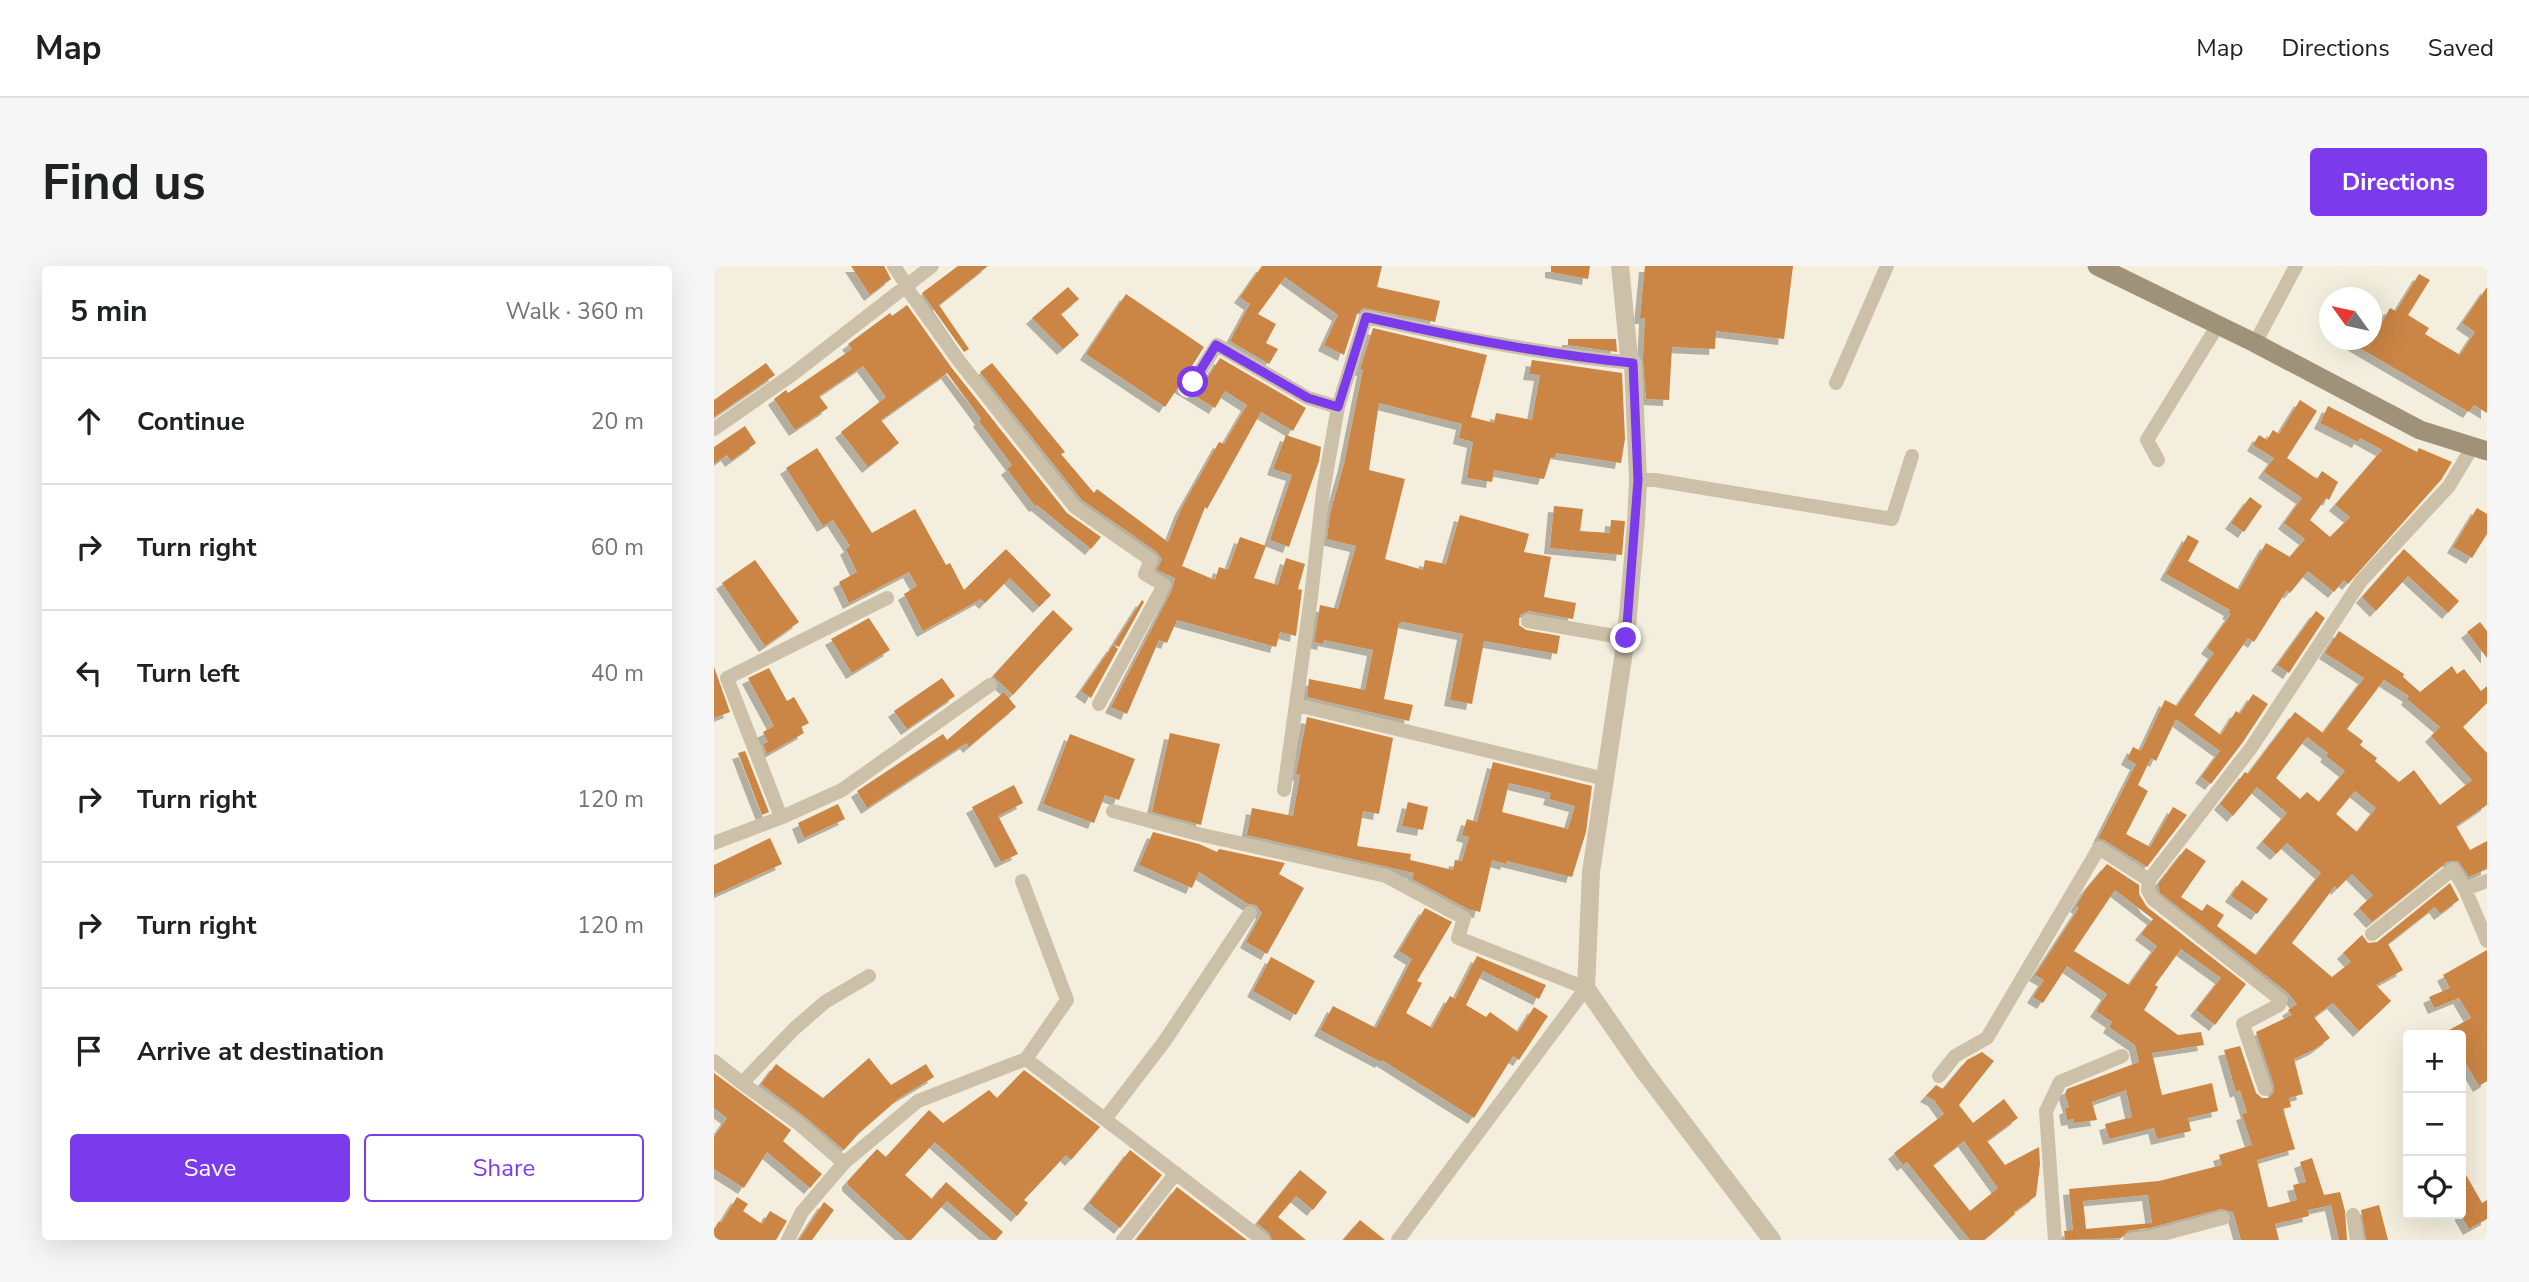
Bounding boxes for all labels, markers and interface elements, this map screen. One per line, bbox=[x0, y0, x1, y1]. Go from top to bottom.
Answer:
text: Map bbox=[35, 26, 102, 71]
text: Map bbox=[2196, 32, 2243, 64]
text: Directions bbox=[2281, 32, 2390, 64]
text: Saved bbox=[2428, 32, 2494, 64]
button: Directions bbox=[2310, 148, 2487, 216]
text: Find us bbox=[42, 149, 206, 216]
north arrow bbox=[2319, 287, 2382, 350]
text: 5 min bbox=[70, 291, 148, 332]
text: Walk · 360 m bbox=[505, 296, 644, 327]
route start bbox=[1177, 366, 1208, 397]
icon: ahead bbox=[70, 402, 108, 440]
text: Continue bbox=[137, 404, 245, 439]
text: 20 m bbox=[591, 406, 644, 437]
icon: right bbox=[70, 528, 108, 566]
text: Turn right bbox=[137, 530, 256, 565]
text: 60 m bbox=[591, 532, 644, 563]
route end bbox=[1610, 622, 1641, 653]
icon: left bbox=[70, 654, 108, 692]
text: Turn left bbox=[137, 656, 240, 691]
text: 40 m bbox=[591, 658, 644, 689]
icon: right bbox=[70, 780, 108, 818]
text: Turn right bbox=[137, 782, 256, 817]
text: 120 m bbox=[577, 784, 644, 815]
icon: right bbox=[70, 906, 108, 944]
text: Turn right bbox=[137, 908, 256, 943]
text: 120 m bbox=[577, 910, 644, 941]
map controls bbox=[2403, 1030, 2466, 1219]
button: + bbox=[2403, 1030, 2466, 1093]
icon: arrive bbox=[70, 1032, 108, 1070]
text: Arrive at destination bbox=[137, 1034, 384, 1069]
button: − bbox=[2403, 1093, 2466, 1156]
button: Save bbox=[70, 1134, 350, 1202]
button: Share bbox=[364, 1134, 644, 1202]
button: locate bbox=[2403, 1156, 2466, 1219]

